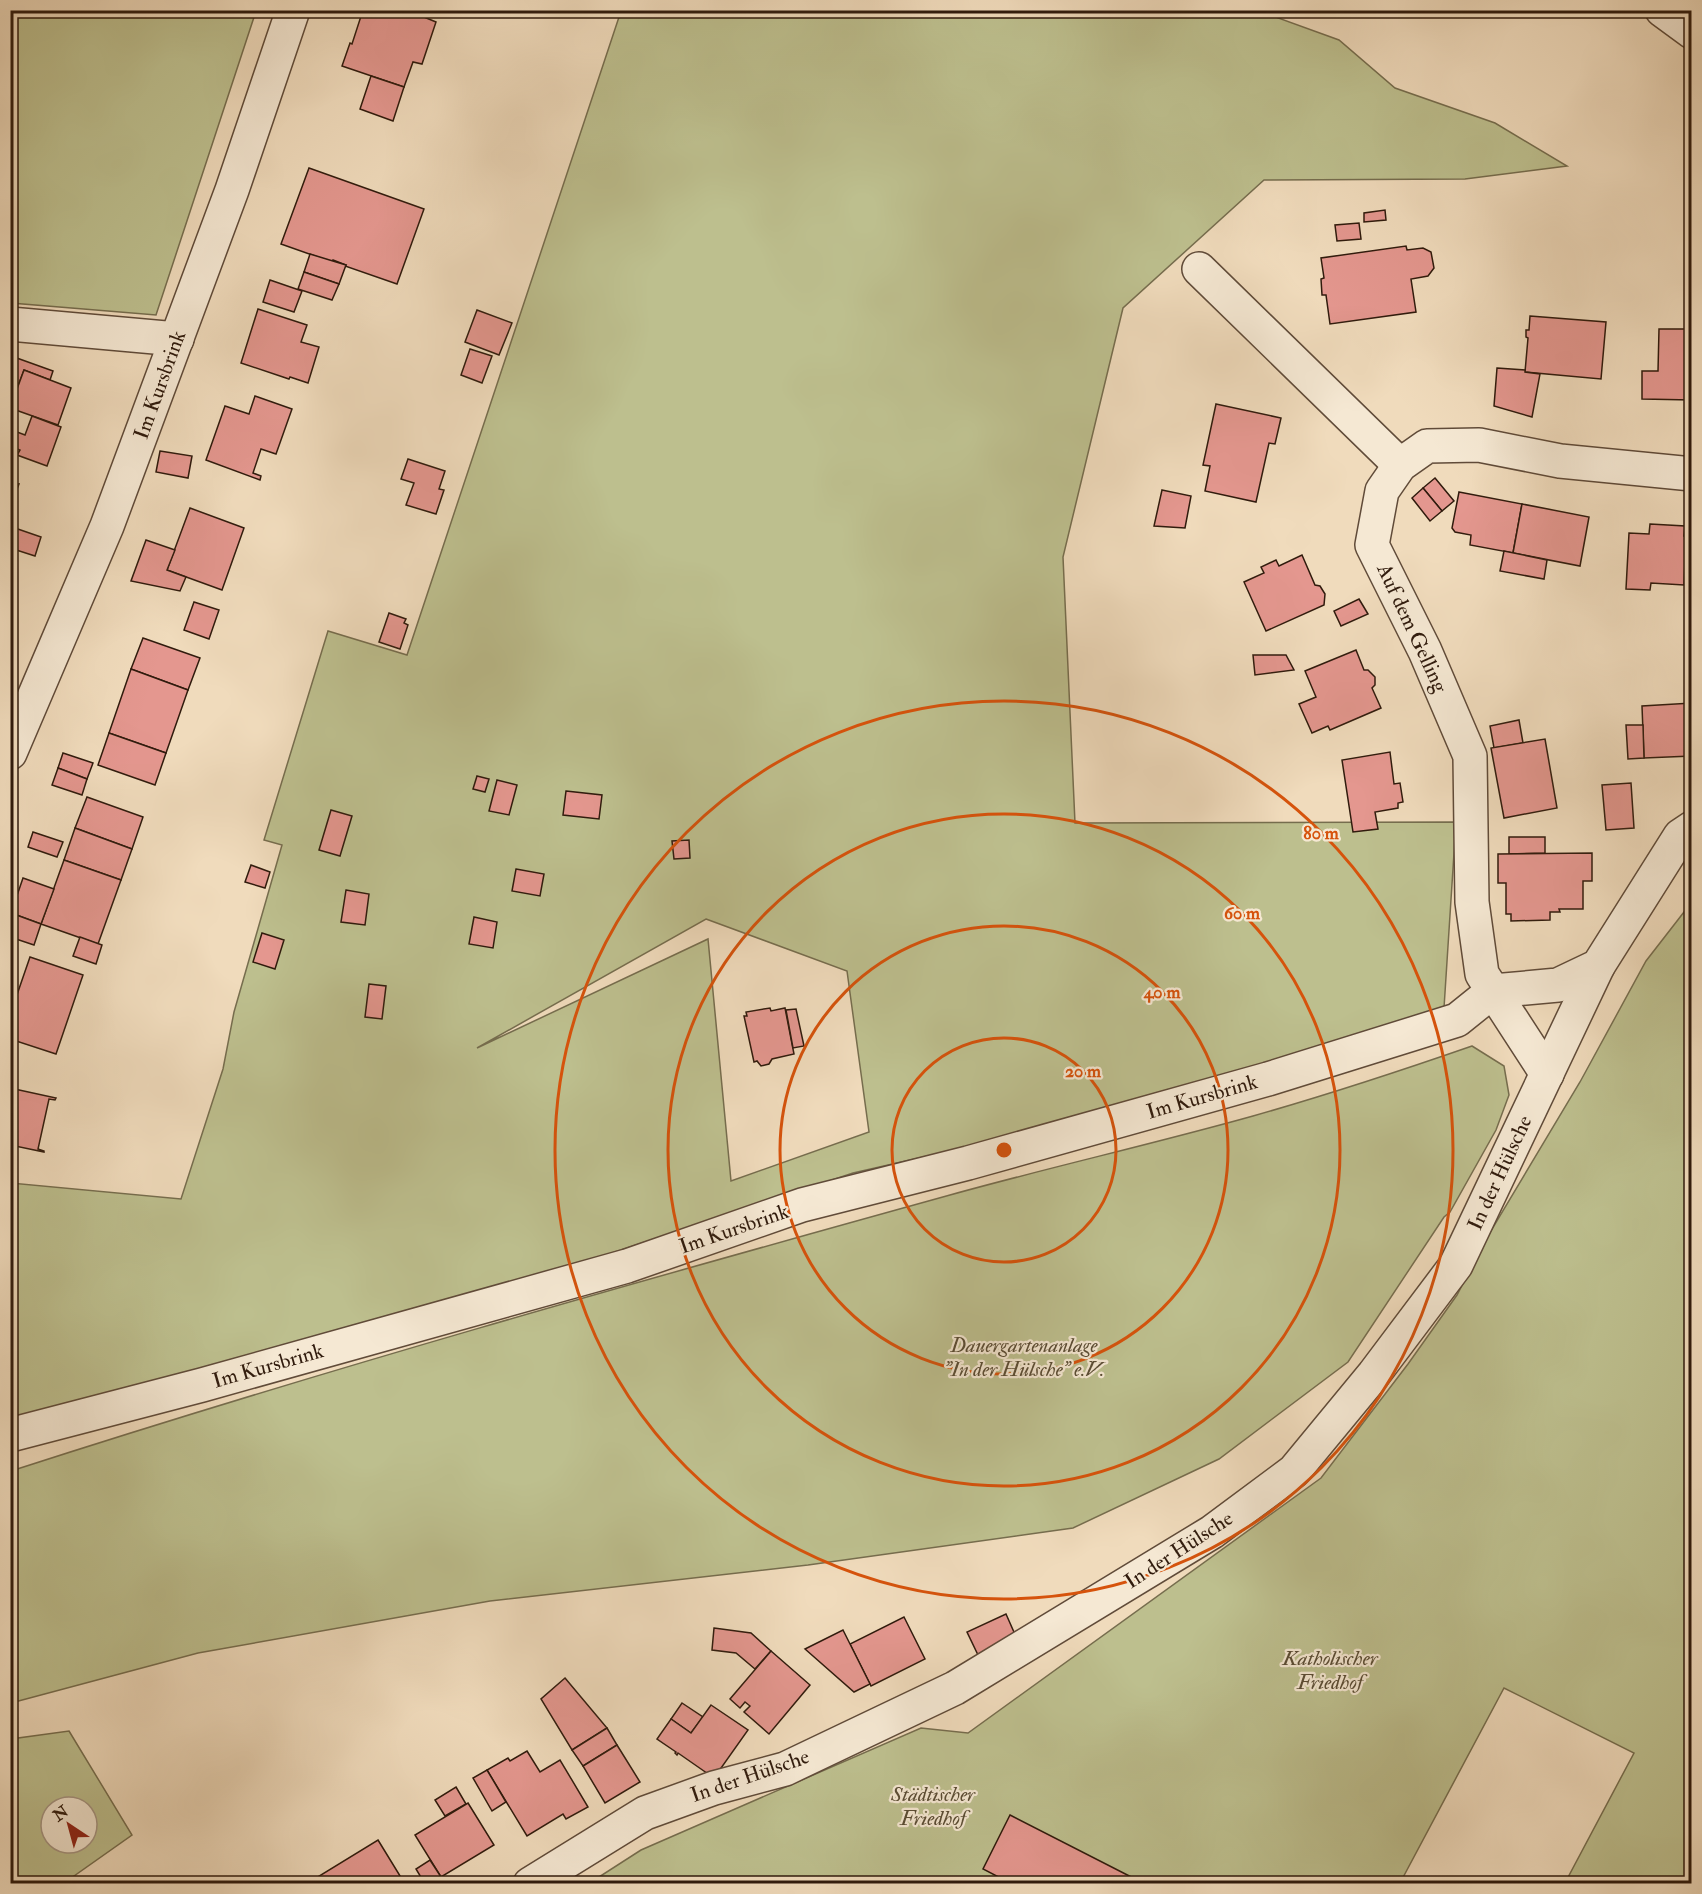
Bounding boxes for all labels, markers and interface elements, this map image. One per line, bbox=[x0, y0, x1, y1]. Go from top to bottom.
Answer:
street label: Im Kursbrink bbox=[128, 327, 192, 443]
street label: Auf dem Gelling bbox=[1370, 558, 1454, 697]
text: 80 m bbox=[1303, 822, 1340, 845]
text: 60 m bbox=[1224, 902, 1261, 925]
text: 40 m bbox=[1143, 981, 1181, 1004]
text: 20 m bbox=[1065, 1060, 1102, 1083]
street label: Im Kursbrink bbox=[1144, 1068, 1260, 1126]
street label: In der Hülsche bbox=[1462, 1111, 1538, 1235]
centre of rings bbox=[994, 1140, 1014, 1160]
street label: Im Kursbrink bbox=[676, 1198, 792, 1260]
park label: Dauergartenanlage "In der Hülsche" e.V. bbox=[944, 1332, 1106, 1383]
street label: Im Kursbrink bbox=[210, 1337, 326, 1395]
street label: In der Hülsche bbox=[1120, 1505, 1238, 1595]
park label: Katholischer Friedhof bbox=[1281, 1645, 1379, 1696]
street label: In der Hülsche bbox=[687, 1743, 813, 1809]
park label: Städtischer Friedhof bbox=[890, 1781, 976, 1832]
north arrow bbox=[39, 1795, 99, 1855]
text: N bbox=[48, 1801, 73, 1827]

